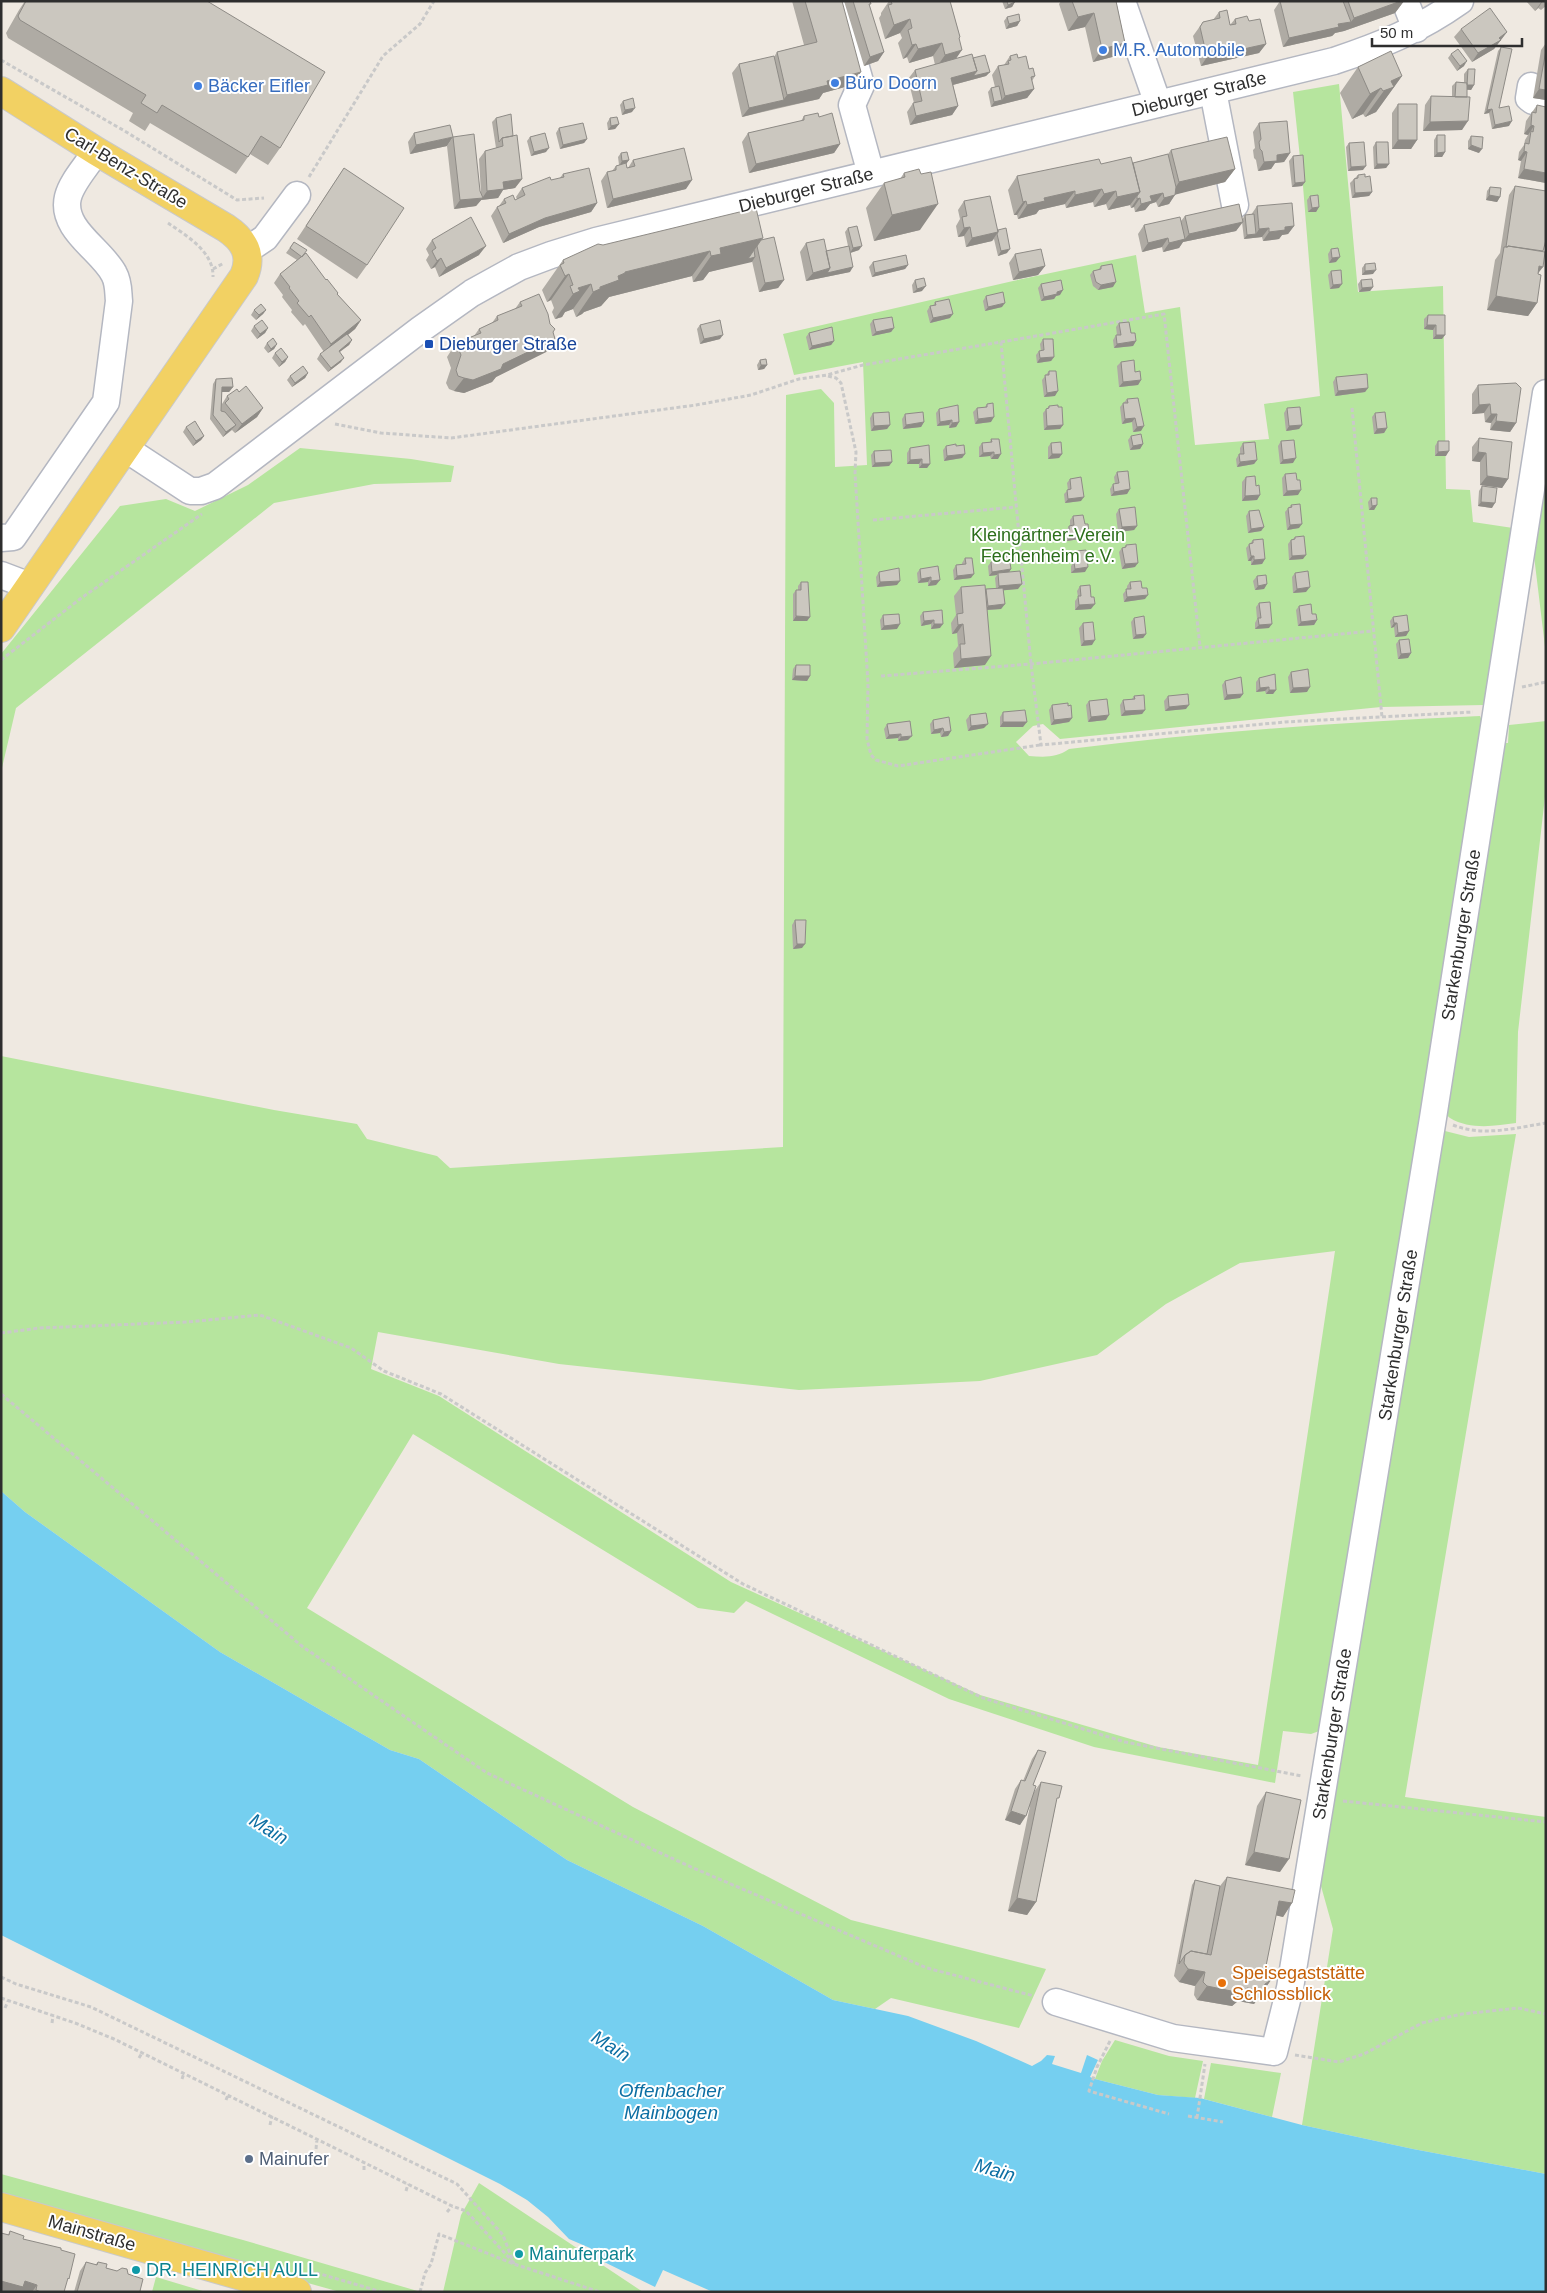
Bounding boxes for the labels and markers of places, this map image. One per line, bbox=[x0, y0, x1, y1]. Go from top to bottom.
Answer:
place label: M.R. Automobile bbox=[1113, 40, 1245, 60]
marker: M.R. Automobile bbox=[1097, 44, 1109, 56]
place label: Büro Doorn bbox=[845, 73, 937, 93]
place label: Bäcker Eifler bbox=[208, 76, 310, 96]
marker: Büro Doorn bbox=[829, 77, 841, 89]
marker: Bäcker Eifler bbox=[192, 80, 204, 92]
place label: Dieburger Straße bbox=[439, 334, 577, 354]
marker: Dieburger Straße bbox=[423, 338, 435, 350]
place label: Speisegaststätte Schlossblick bbox=[1232, 1963, 1365, 2004]
marker: Speisegaststätte Schlossblick bbox=[1216, 1977, 1228, 1989]
place label: Mainufer bbox=[259, 2149, 329, 2169]
marker: Mainufer bbox=[243, 2153, 255, 2165]
place label: Mainuferpark bbox=[529, 2244, 635, 2264]
marker: Mainuferpark bbox=[513, 2248, 525, 2260]
place label: DR. HEINRICH AULL bbox=[146, 2260, 318, 2280]
marker: DR. HEINRICH AULL bbox=[130, 2264, 142, 2276]

